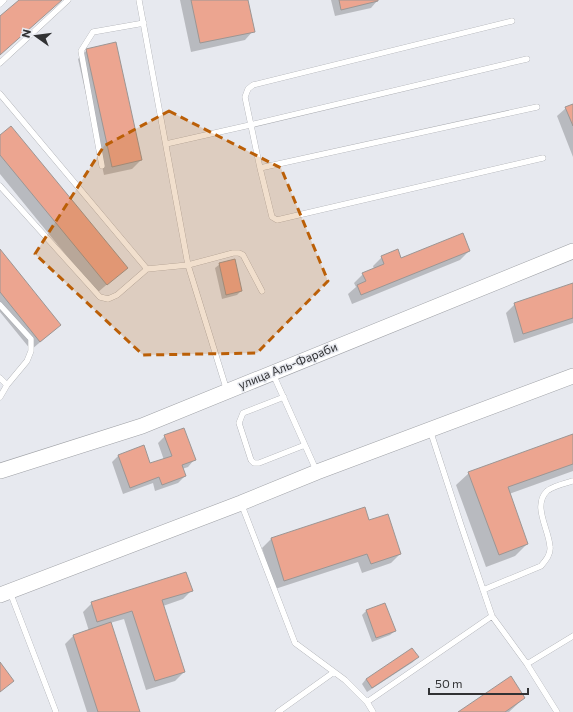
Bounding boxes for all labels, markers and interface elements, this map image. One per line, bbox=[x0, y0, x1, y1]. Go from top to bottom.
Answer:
north arrow bbox=[16, 16, 56, 56]
text: N bbox=[19, 28, 33, 39]
street label: улица Аль-Фараби bbox=[236, 339, 339, 391]
scale bar bbox=[429, 670, 528, 696]
text: 50 m bbox=[435, 676, 463, 690]

